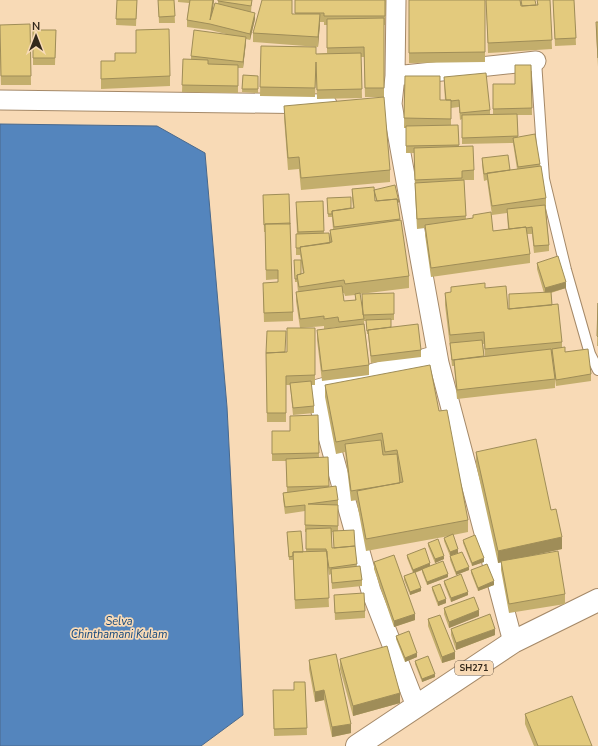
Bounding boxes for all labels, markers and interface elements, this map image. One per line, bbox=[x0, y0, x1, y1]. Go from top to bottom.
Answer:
north arrow bbox=[16, 16, 56, 56]
text: N bbox=[32, 19, 40, 34]
water label: Selva Chinthamani Kulam bbox=[71, 614, 167, 642]
road number: SH271 bbox=[455, 661, 493, 675]

